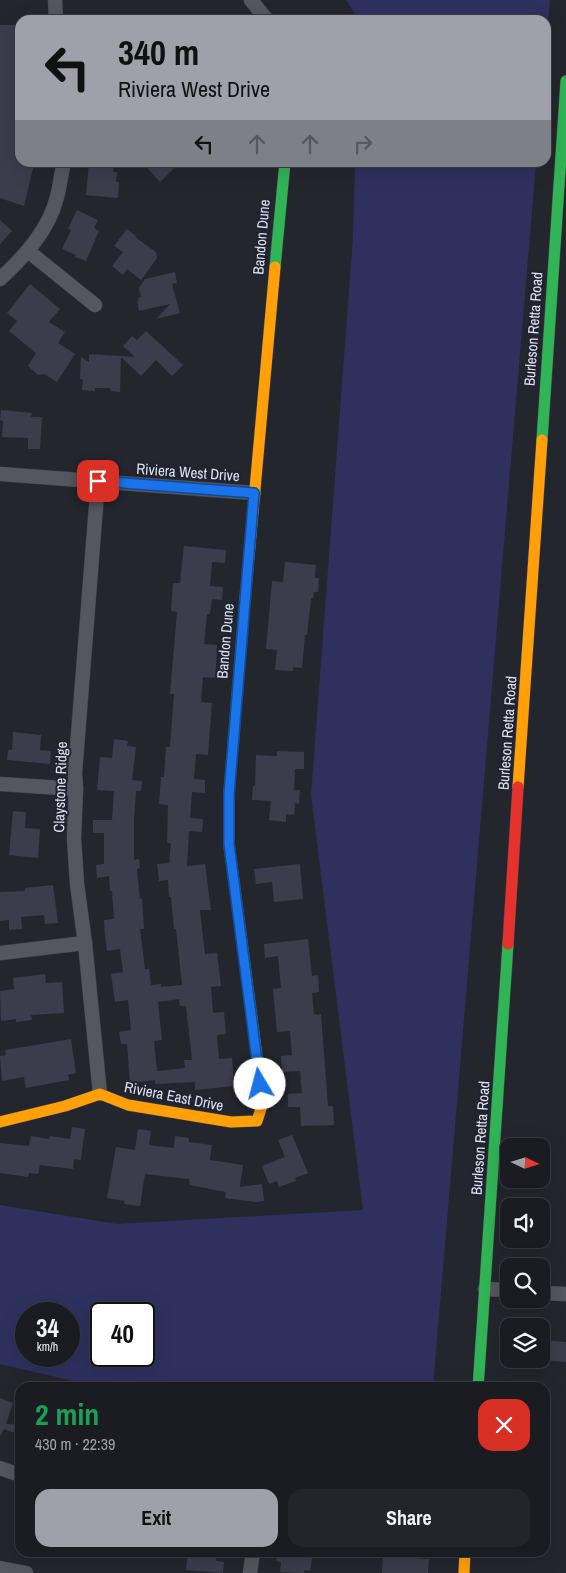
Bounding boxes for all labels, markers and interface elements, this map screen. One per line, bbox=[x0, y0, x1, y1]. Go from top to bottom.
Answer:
text: 340 m bbox=[118, 29, 199, 76]
icon: left bbox=[35, 35, 100, 100]
text: Riviera West Drive bbox=[118, 74, 270, 104]
icon: left bbox=[190, 130, 218, 158]
icon: ahead bbox=[243, 130, 271, 158]
icon: ahead bbox=[296, 130, 324, 158]
icon: right bbox=[349, 130, 377, 158]
street label: Bandon Dune bbox=[247, 198, 275, 275]
street label: Burleson Retta Road bbox=[519, 271, 547, 387]
street label: Riviera West Drive bbox=[136, 458, 241, 486]
pin bbox=[77, 460, 119, 502]
icon: arrive bbox=[84, 467, 112, 495]
street label: Bandon Dune bbox=[211, 602, 239, 679]
street label: Burleson Retta Road bbox=[493, 675, 521, 791]
street label: Claystone Ridge bbox=[48, 741, 72, 833]
position arrow bbox=[233, 1057, 285, 1109]
street label: Riviera East Drive bbox=[123, 1076, 225, 1116]
street label: Burleson Retta Road bbox=[466, 1080, 494, 1196]
north arrow bbox=[500, 1138, 550, 1188]
map controls bbox=[500, 1138, 550, 1368]
button: sound bbox=[500, 1198, 550, 1248]
button: search bbox=[500, 1258, 550, 1308]
speed limit sign: 40 bbox=[90, 1302, 155, 1367]
text: 34 bbox=[36, 1311, 59, 1345]
button: layers bbox=[500, 1318, 550, 1368]
text: km/h bbox=[37, 1339, 58, 1355]
text: 2 min bbox=[35, 1394, 99, 1434]
button: close bbox=[478, 1399, 530, 1451]
text: 430 m · 22:39 bbox=[35, 1433, 115, 1455]
button: Exit bbox=[35, 1489, 278, 1547]
button: Share bbox=[288, 1489, 530, 1547]

